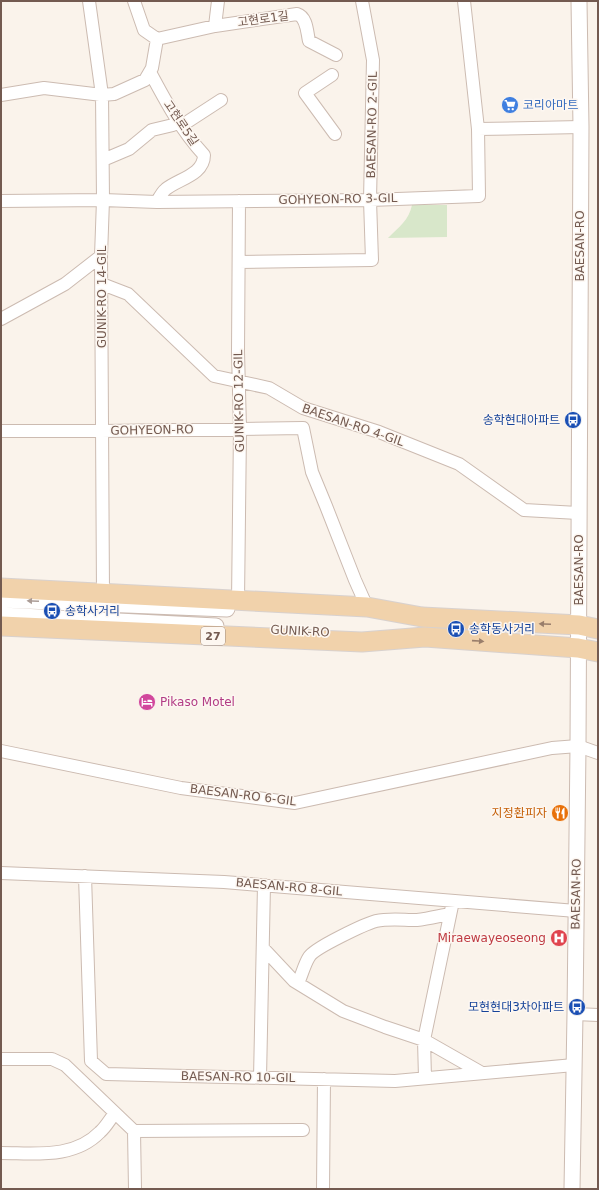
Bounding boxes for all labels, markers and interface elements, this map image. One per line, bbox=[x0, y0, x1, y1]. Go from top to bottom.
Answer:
street label: 고현로1길 bbox=[236, 8, 290, 30]
street label: BAESAN-RO 2-GIL bbox=[364, 71, 380, 179]
supermarket icon: 코리아마트 bbox=[500, 95, 520, 115]
street label: 고현로5길 bbox=[161, 98, 201, 148]
place label: 코리아마트 bbox=[523, 98, 578, 112]
street label: GOHYEON-RO 3-GIL bbox=[278, 191, 398, 207]
street label: BAESAN-RO bbox=[573, 210, 587, 282]
street label: GUNIK-RO 14-GIL bbox=[95, 245, 109, 348]
street label: GUNIK-RO 12-GIL bbox=[231, 349, 247, 452]
street label: BAESAN-RO 4-GIL bbox=[300, 401, 406, 449]
bus stop icon: 송학현대아파트 bbox=[563, 410, 583, 430]
place label: 송학현대아파트 bbox=[483, 413, 560, 427]
street label: GOHYEON-RO bbox=[110, 422, 194, 438]
street label: BAESAN-RO bbox=[572, 534, 586, 606]
one-way arrow bbox=[26, 598, 39, 604]
bus stop icon: 송학사거리 bbox=[42, 601, 62, 621]
place label: 송학사거리 bbox=[65, 604, 120, 618]
bus stop icon: 송학동사거리 bbox=[446, 619, 466, 639]
one-way arrow bbox=[539, 620, 551, 627]
street label: GUNIK-RO bbox=[270, 622, 330, 640]
place label: 송학동사거리 bbox=[469, 622, 535, 636]
road number: 27 bbox=[201, 627, 225, 645]
one-way arrow bbox=[472, 637, 484, 644]
hotel icon: Pikaso Motel bbox=[137, 692, 157, 712]
place label: Pikaso Motel bbox=[160, 695, 235, 709]
street label: BAESAN-RO 6-GIL bbox=[189, 782, 297, 809]
restaurant icon: 지정환피자 bbox=[550, 803, 570, 823]
place label: 지정환피자 bbox=[492, 806, 547, 820]
street label: BAESAN-RO bbox=[568, 858, 584, 930]
street label: BAESAN-RO 8-GIL bbox=[235, 875, 343, 899]
hospital icon: Miraewayeoseong bbox=[549, 928, 569, 948]
place label: Miraewayeoseong bbox=[437, 931, 546, 945]
bus stop icon: 모현현대3차아파트 bbox=[567, 997, 587, 1017]
place label: 모현현대3차아파트 bbox=[468, 1000, 564, 1014]
street label: BAESAN-RO 10-GIL bbox=[181, 1069, 296, 1085]

